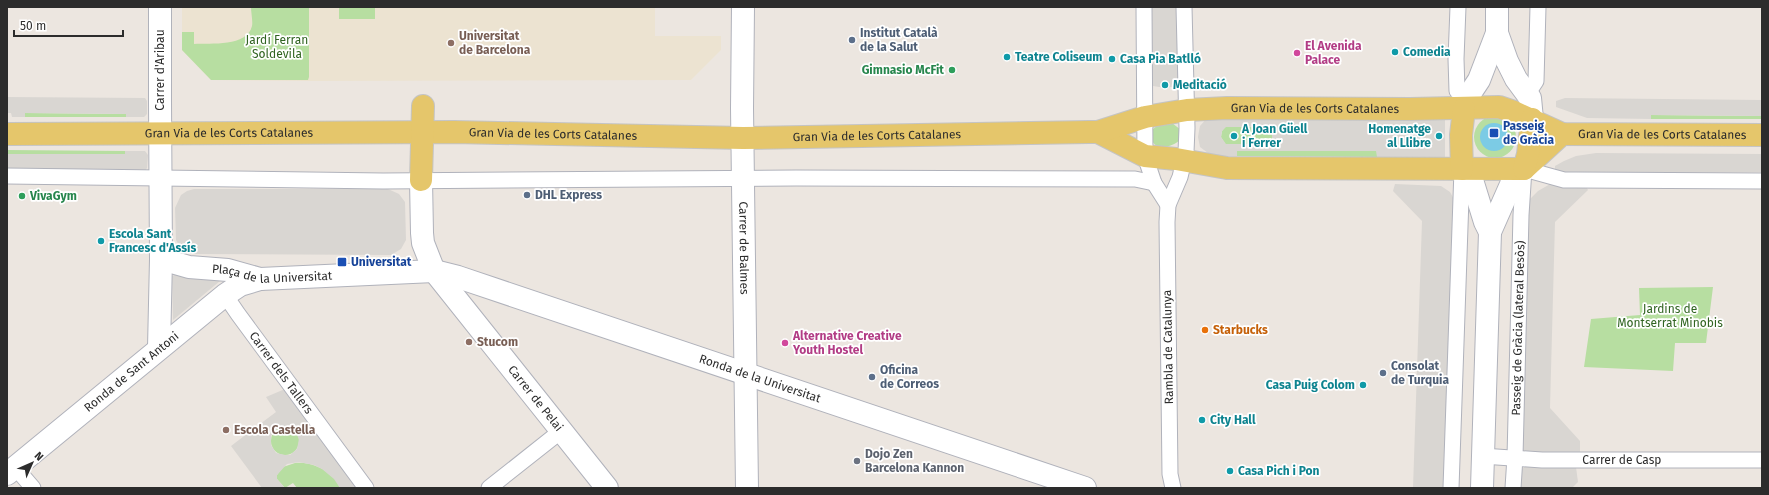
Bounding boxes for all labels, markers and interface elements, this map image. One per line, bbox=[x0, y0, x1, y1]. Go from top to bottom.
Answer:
scale bar bbox=[14, 12, 123, 38]
text: 50 m bbox=[20, 19, 46, 33]
place label: Institut Català de la Salut bbox=[860, 26, 938, 54]
street label: Carrer d'Aribau bbox=[153, 29, 167, 111]
place label: Universitat de Barcelona bbox=[459, 29, 531, 57]
park label: Jardí Ferran Soldevila bbox=[246, 33, 308, 61]
marker: Institut Català de la Salut bbox=[847, 35, 857, 45]
marker: Universitat de Barcelona bbox=[446, 38, 456, 48]
place label: El Avenida Palace bbox=[1305, 39, 1362, 67]
place label: Comedia bbox=[1403, 45, 1451, 59]
marker: Comedia bbox=[1390, 47, 1400, 57]
marker: El Avenida Palace bbox=[1292, 48, 1302, 58]
place label: Teatre Coliseum bbox=[1015, 50, 1103, 64]
marker: Teatre Coliseum bbox=[1002, 52, 1012, 62]
place label: Casa Pia Batlló bbox=[1120, 52, 1201, 66]
marker: Casa Pia Batlló bbox=[1107, 54, 1117, 64]
place label: Gimnasio McFit bbox=[862, 63, 944, 77]
marker: Gimnasio McFit bbox=[947, 65, 957, 75]
place label: Meditació bbox=[1173, 78, 1227, 92]
marker: Meditació bbox=[1160, 80, 1170, 90]
street label: Gran Via de les Corts Catalanes bbox=[1231, 101, 1400, 116]
place label: Passeig de Gràcia bbox=[1503, 119, 1555, 147]
place label: A Joan Güell i Ferrer bbox=[1241, 122, 1308, 150]
place label: Homenatge al Llibre bbox=[1368, 122, 1431, 150]
street label: Gran Via de les Corts Catalanes bbox=[469, 125, 638, 143]
street label: Gran Via de les Corts Catalanes bbox=[145, 126, 314, 140]
street label: Gran Via de les Corts Catalanes bbox=[793, 127, 962, 144]
marker: Passeig de Gràcia bbox=[1488, 127, 1500, 139]
street label: Gran Via de les Corts Catalanes bbox=[1578, 127, 1747, 142]
marker: A Joan Güell i Ferrer bbox=[1229, 131, 1239, 141]
marker: Homenatge al Llibre bbox=[1434, 131, 1444, 141]
place label: DHL Express bbox=[535, 188, 602, 202]
place label: VivaGym bbox=[29, 189, 77, 203]
marker: DHL Express bbox=[522, 190, 532, 200]
marker: VivaGym bbox=[17, 191, 27, 201]
street label: Carrer de Balmes bbox=[736, 201, 751, 295]
place label: Escola Sant Francesc d'Assís bbox=[109, 227, 197, 255]
marker: Escola Sant Francesc d'Assís bbox=[96, 236, 106, 246]
street label: Passeig de Gràcia (lateral Besòs) bbox=[1509, 240, 1527, 416]
place label: Universitat bbox=[351, 255, 412, 269]
marker: Universitat bbox=[336, 256, 348, 268]
street label: Plaça de la Universitat bbox=[211, 262, 333, 286]
street label: Rambla de Catalunya bbox=[1160, 290, 1176, 404]
park label: Jardins de Montserrat Minobis bbox=[1617, 302, 1723, 330]
place label: Starbucks bbox=[1213, 323, 1268, 337]
marker: Starbucks bbox=[1200, 325, 1210, 335]
street label: Ronda de Sant Antoni bbox=[81, 329, 182, 415]
street label: Carrer dels Tallers bbox=[247, 329, 316, 417]
place label: Alternative Creative Youth Hostel bbox=[792, 329, 902, 357]
place label: Stucom bbox=[477, 335, 518, 349]
marker: Stucom bbox=[464, 337, 474, 347]
marker: Alternative Creative Youth Hostel bbox=[780, 338, 790, 348]
street label: Ronda de la Universitat bbox=[697, 352, 823, 406]
place label: Consolat de Turquia bbox=[1391, 359, 1449, 387]
street label: Carrer de Pelai bbox=[505, 363, 566, 434]
place label: Oficina de Correos bbox=[880, 363, 939, 391]
marker: Consolat de Turquia bbox=[1378, 368, 1388, 378]
marker: Oficina de Correos bbox=[867, 372, 877, 382]
place label: Casa Puig Colom bbox=[1266, 378, 1355, 392]
marker: Casa Puig Colom bbox=[1358, 380, 1368, 390]
place label: City Hall bbox=[1210, 413, 1256, 427]
marker: City Hall bbox=[1197, 415, 1207, 425]
place label: Escola Castella bbox=[234, 423, 316, 437]
marker: Escola Castella bbox=[221, 425, 231, 435]
north arrow bbox=[12, 443, 52, 483]
place label: Dojo Zen Barcelona Kannon bbox=[865, 447, 964, 475]
text: N bbox=[32, 449, 46, 463]
street label: Carrer de Casp bbox=[1582, 453, 1661, 467]
marker: Dojo Zen Barcelona Kannon bbox=[852, 456, 862, 466]
place label: Casa Pich i Pon bbox=[1238, 464, 1320, 478]
marker: Casa Pich i Pon bbox=[1225, 466, 1235, 476]

